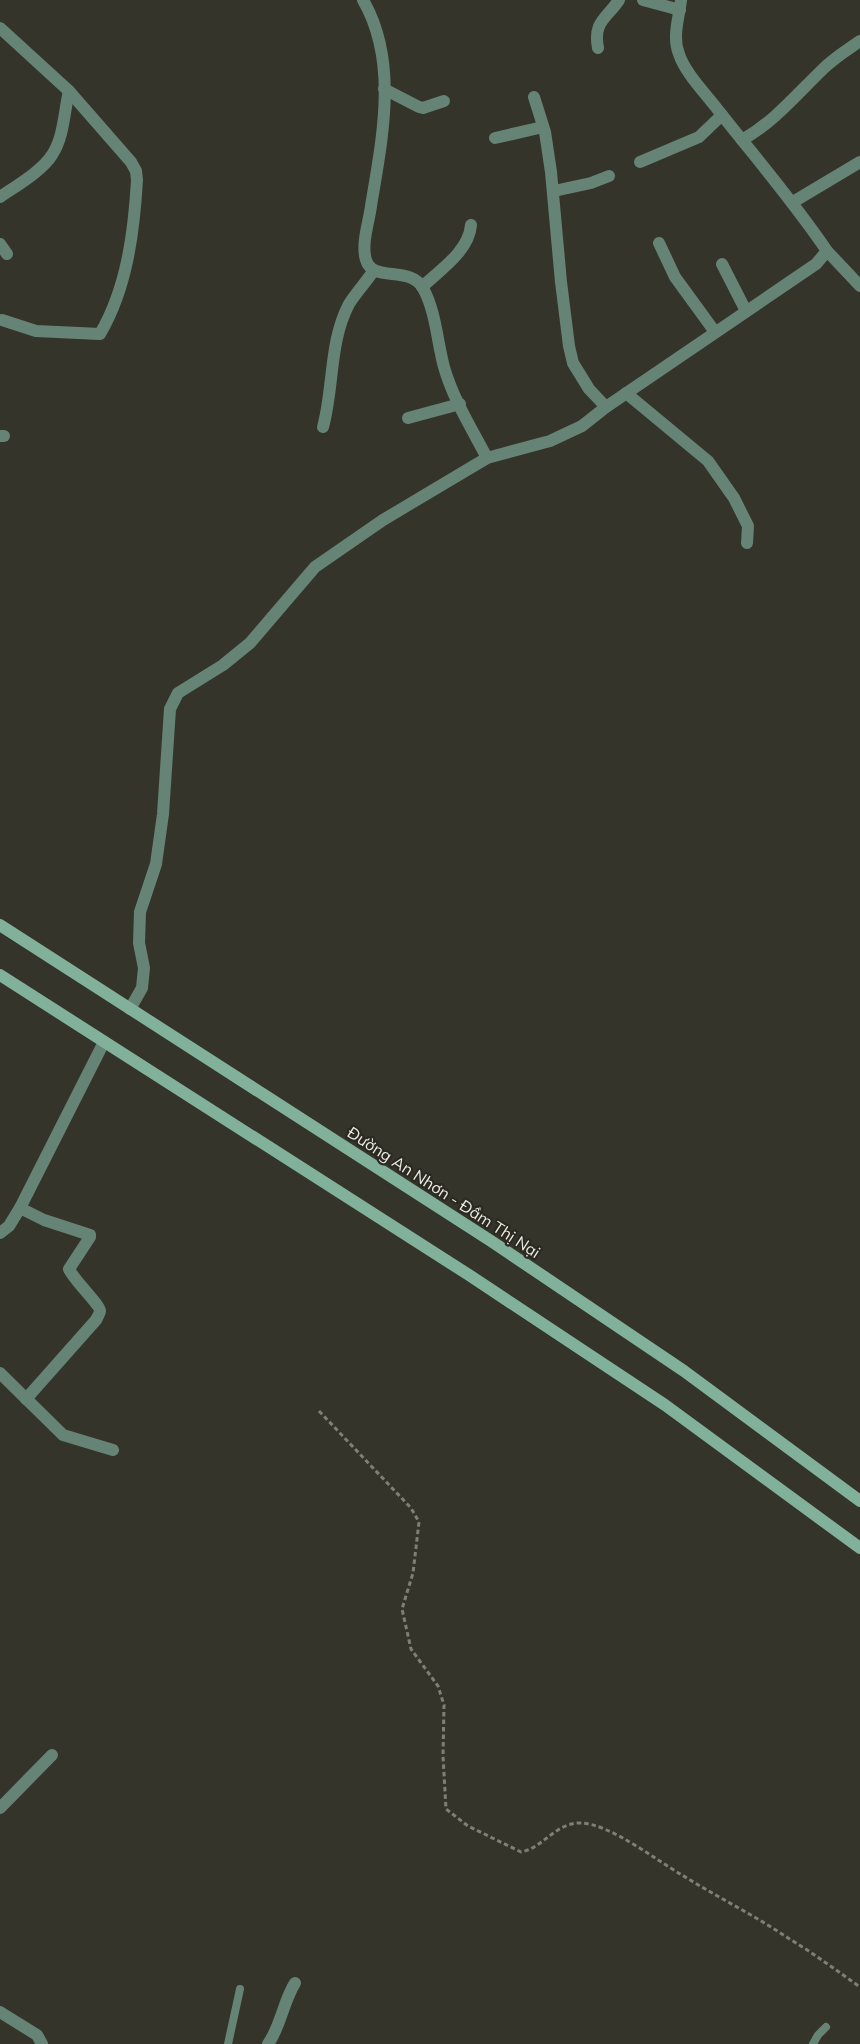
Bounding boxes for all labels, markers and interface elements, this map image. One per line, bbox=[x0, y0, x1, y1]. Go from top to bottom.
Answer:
street label: Đường An Nhơn - Đầm Thị Nại bbox=[344, 1122, 544, 1262]

